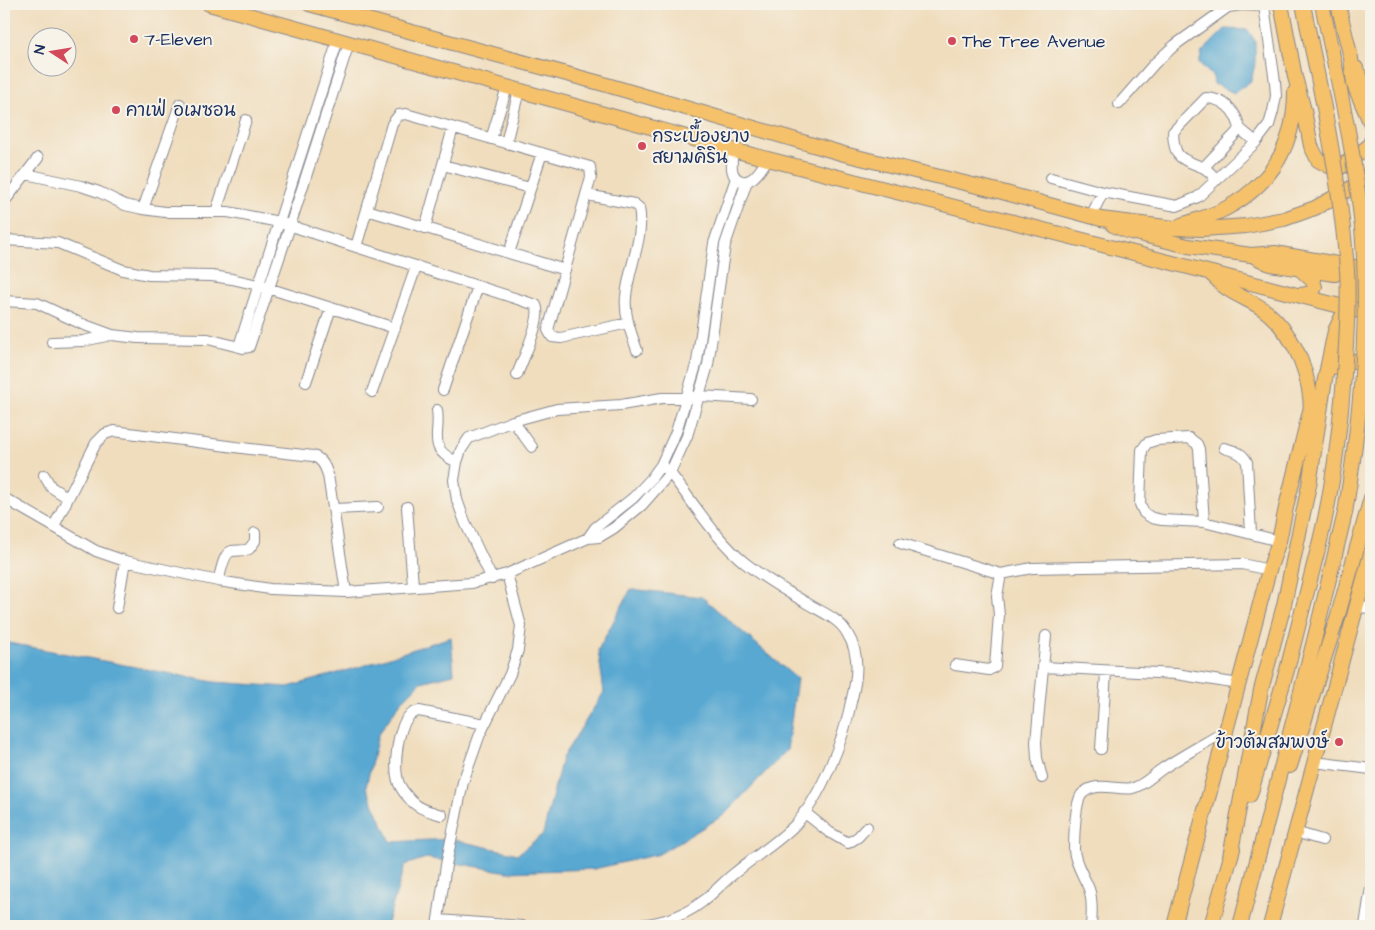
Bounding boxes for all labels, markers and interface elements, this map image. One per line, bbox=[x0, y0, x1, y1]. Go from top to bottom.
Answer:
place label: 7-Eleven bbox=[144, 27, 212, 52]
north arrow bbox=[28, 28, 78, 78]
place label: The Tree Avenue bbox=[962, 29, 1106, 54]
marker: 7-Eleven bbox=[128, 33, 140, 45]
marker: The Tree Avenue bbox=[946, 35, 958, 47]
text: N bbox=[30, 43, 51, 56]
place label: คาเฟ่ อเมซอน bbox=[126, 98, 236, 123]
marker: คาเฟ่ อเมซอน bbox=[110, 104, 122, 116]
place label: กระเบื้องยาง สยามคิริน bbox=[652, 119, 750, 170]
marker: กระเบื้องยาง สยามคิริน bbox=[636, 140, 648, 152]
place label: ข้าวต้มสมพงษ์ bbox=[1215, 729, 1330, 755]
marker: ข้าวต้มสมพงษ์ bbox=[1333, 736, 1345, 748]

